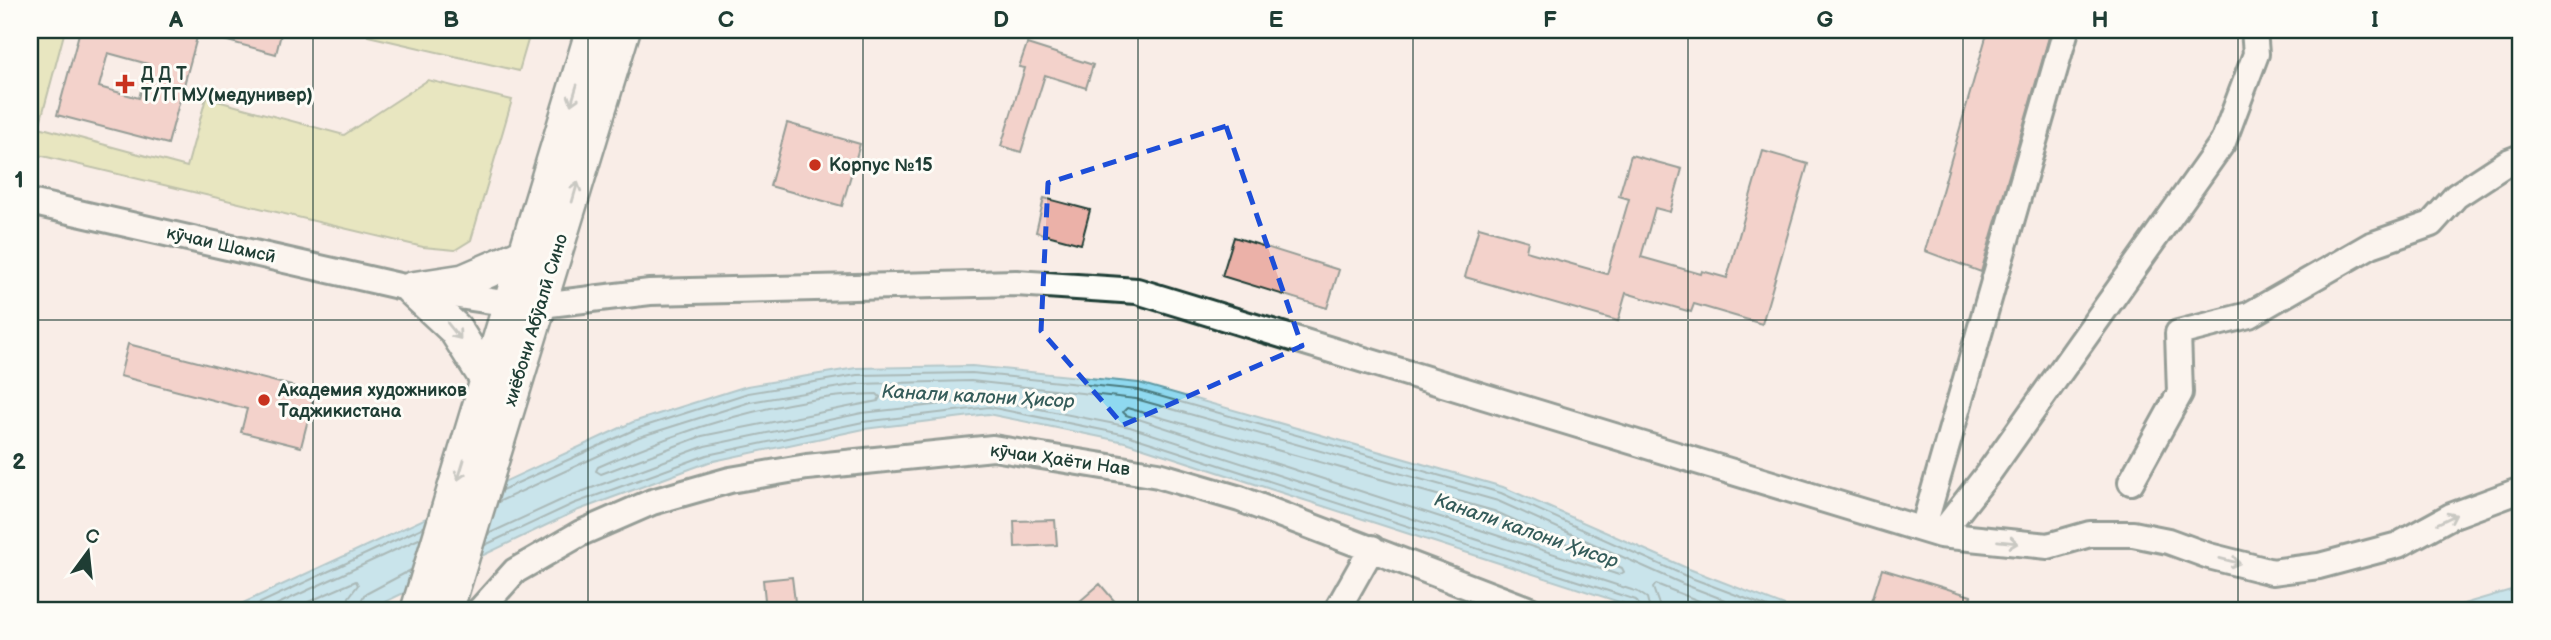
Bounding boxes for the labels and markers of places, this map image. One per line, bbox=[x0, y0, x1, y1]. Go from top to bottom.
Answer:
place label: Д Д Т Т/ТГМУ(медунивер) bbox=[141, 64, 313, 106]
marker: Д Д Т Т/ТГМУ(медунивер) bbox=[115, 74, 135, 94]
place label: Корпус №15 bbox=[829, 155, 933, 176]
marker: Корпус №15 bbox=[807, 157, 823, 173]
place label: Академия художников Таджикистана bbox=[277, 380, 467, 422]
marker: Академия художников Таджикистана bbox=[256, 392, 272, 408]

